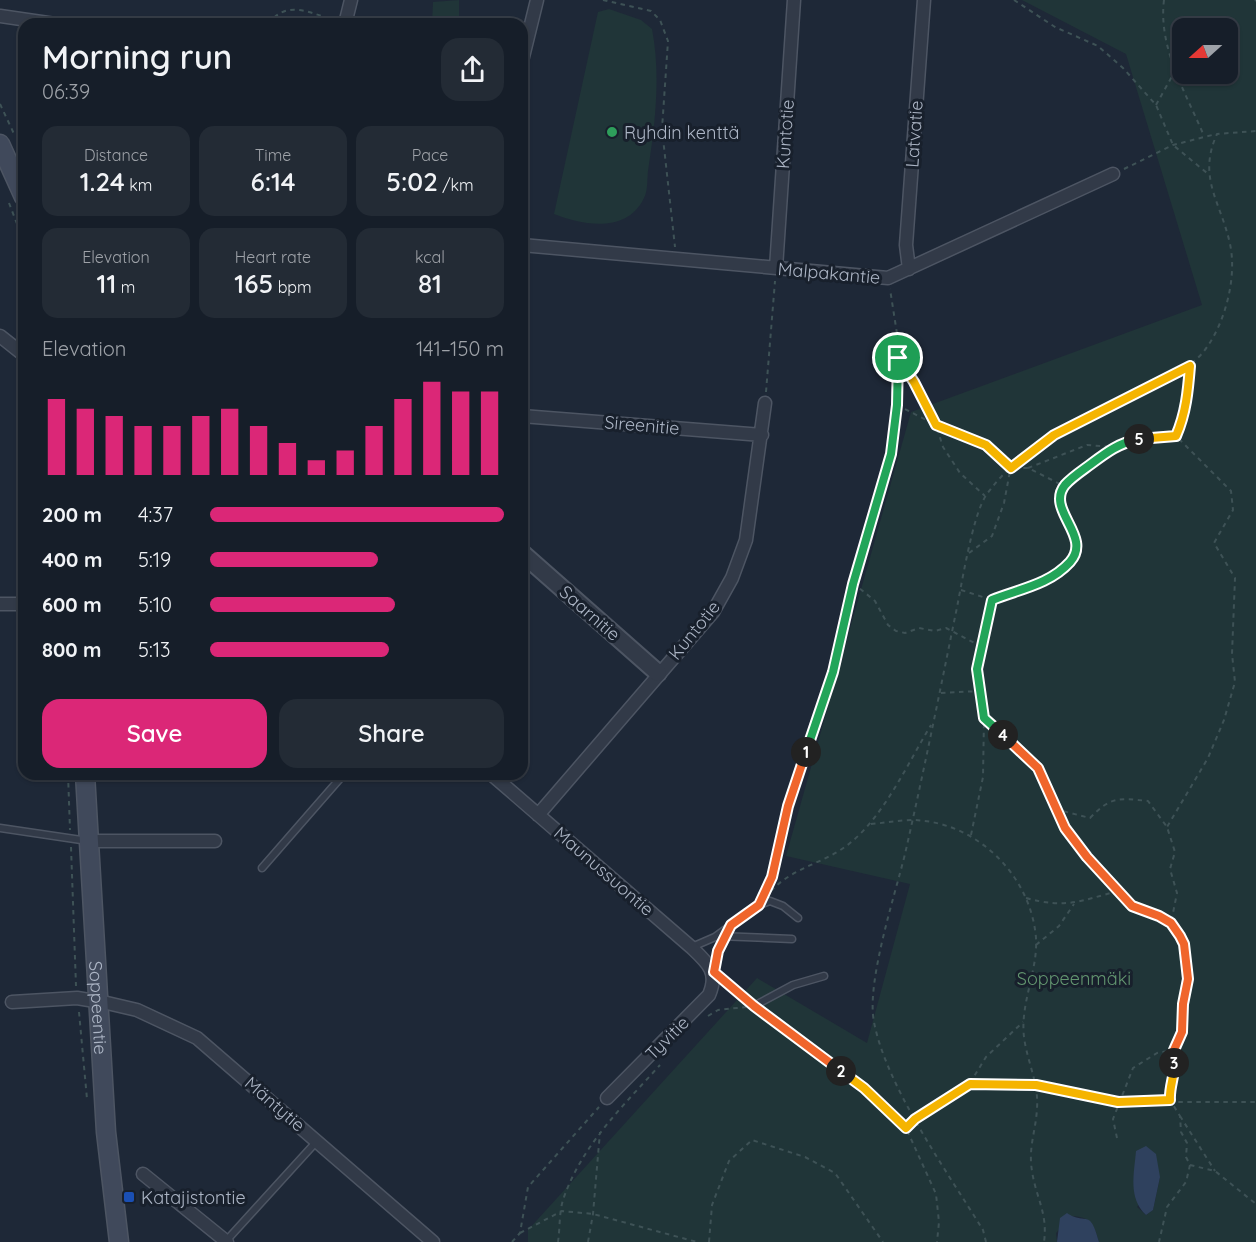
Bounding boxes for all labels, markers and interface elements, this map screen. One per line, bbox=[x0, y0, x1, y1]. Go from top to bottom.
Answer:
north arrow bbox=[1172, 18, 1238, 84]
map controls bbox=[1172, 18, 1238, 84]
text: Morning run bbox=[42, 36, 232, 77]
button: share bbox=[441, 38, 504, 101]
text: 06:39 bbox=[42, 79, 90, 104]
street label: Kuntotie bbox=[771, 98, 799, 170]
street label: Latvatie bbox=[900, 100, 928, 168]
place label: Ryhdin kenttä bbox=[624, 121, 740, 144]
marker: Ryhdin kenttä bbox=[605, 125, 619, 139]
text: Distance bbox=[84, 145, 148, 165]
text: Time bbox=[255, 145, 291, 165]
text: Pace bbox=[412, 145, 448, 165]
text: 1.24 bbox=[80, 165, 125, 198]
text: 6:14 bbox=[250, 165, 296, 198]
text: 5:02 bbox=[386, 165, 438, 198]
text: km bbox=[125, 175, 152, 195]
text: /km bbox=[438, 175, 474, 195]
text: Elevation bbox=[82, 247, 150, 267]
text: Heart rate bbox=[235, 247, 311, 267]
text: kcal bbox=[415, 247, 445, 267]
street label: Malpakantie bbox=[777, 257, 881, 289]
text: 11 bbox=[97, 267, 116, 300]
text: 165 bbox=[234, 267, 273, 300]
text: 81 bbox=[418, 267, 442, 300]
text: m bbox=[116, 277, 135, 297]
text: bpm bbox=[273, 277, 312, 297]
pin bbox=[872, 332, 923, 383]
text: Elevation bbox=[42, 336, 126, 361]
text: 141–150 m bbox=[416, 336, 504, 361]
icon: arrive bbox=[881, 341, 914, 374]
street label: Sireenitie bbox=[604, 410, 680, 440]
pin: 5 bbox=[1124, 424, 1154, 454]
text: 5 bbox=[1134, 429, 1144, 449]
text: 200 m bbox=[42, 502, 102, 527]
text: 4:37 bbox=[138, 502, 173, 527]
text: 400 m bbox=[42, 547, 102, 572]
text: 5:19 bbox=[138, 547, 171, 572]
street label: Saarnitie bbox=[555, 580, 625, 646]
text: 600 m bbox=[42, 592, 102, 617]
text: 5:10 bbox=[138, 592, 172, 617]
street label: Kuntotie bbox=[663, 596, 725, 664]
text: 800 m bbox=[42, 637, 102, 662]
text: 5:13 bbox=[138, 637, 171, 662]
button: Save bbox=[42, 699, 267, 768]
button: Share bbox=[279, 699, 504, 768]
pin: 4 bbox=[988, 720, 1018, 750]
text: 4 bbox=[998, 725, 1008, 745]
pin: 1 bbox=[791, 737, 821, 767]
text: 1 bbox=[803, 742, 809, 762]
street label: Maunussuontie bbox=[549, 821, 659, 921]
street label: Soppeentie bbox=[84, 960, 113, 1055]
park label: Soppeenmäki bbox=[1017, 967, 1131, 990]
street label: Tyvitie bbox=[640, 1011, 694, 1065]
pin: 3 bbox=[1159, 1048, 1189, 1078]
text: 3 bbox=[1170, 1053, 1178, 1073]
pin: 2 bbox=[826, 1056, 856, 1086]
text: 2 bbox=[836, 1061, 846, 1081]
street label: Mäntytie bbox=[240, 1071, 310, 1137]
place label: Katajistontie bbox=[141, 1186, 246, 1209]
marker: Katajistontie bbox=[122, 1190, 136, 1204]

